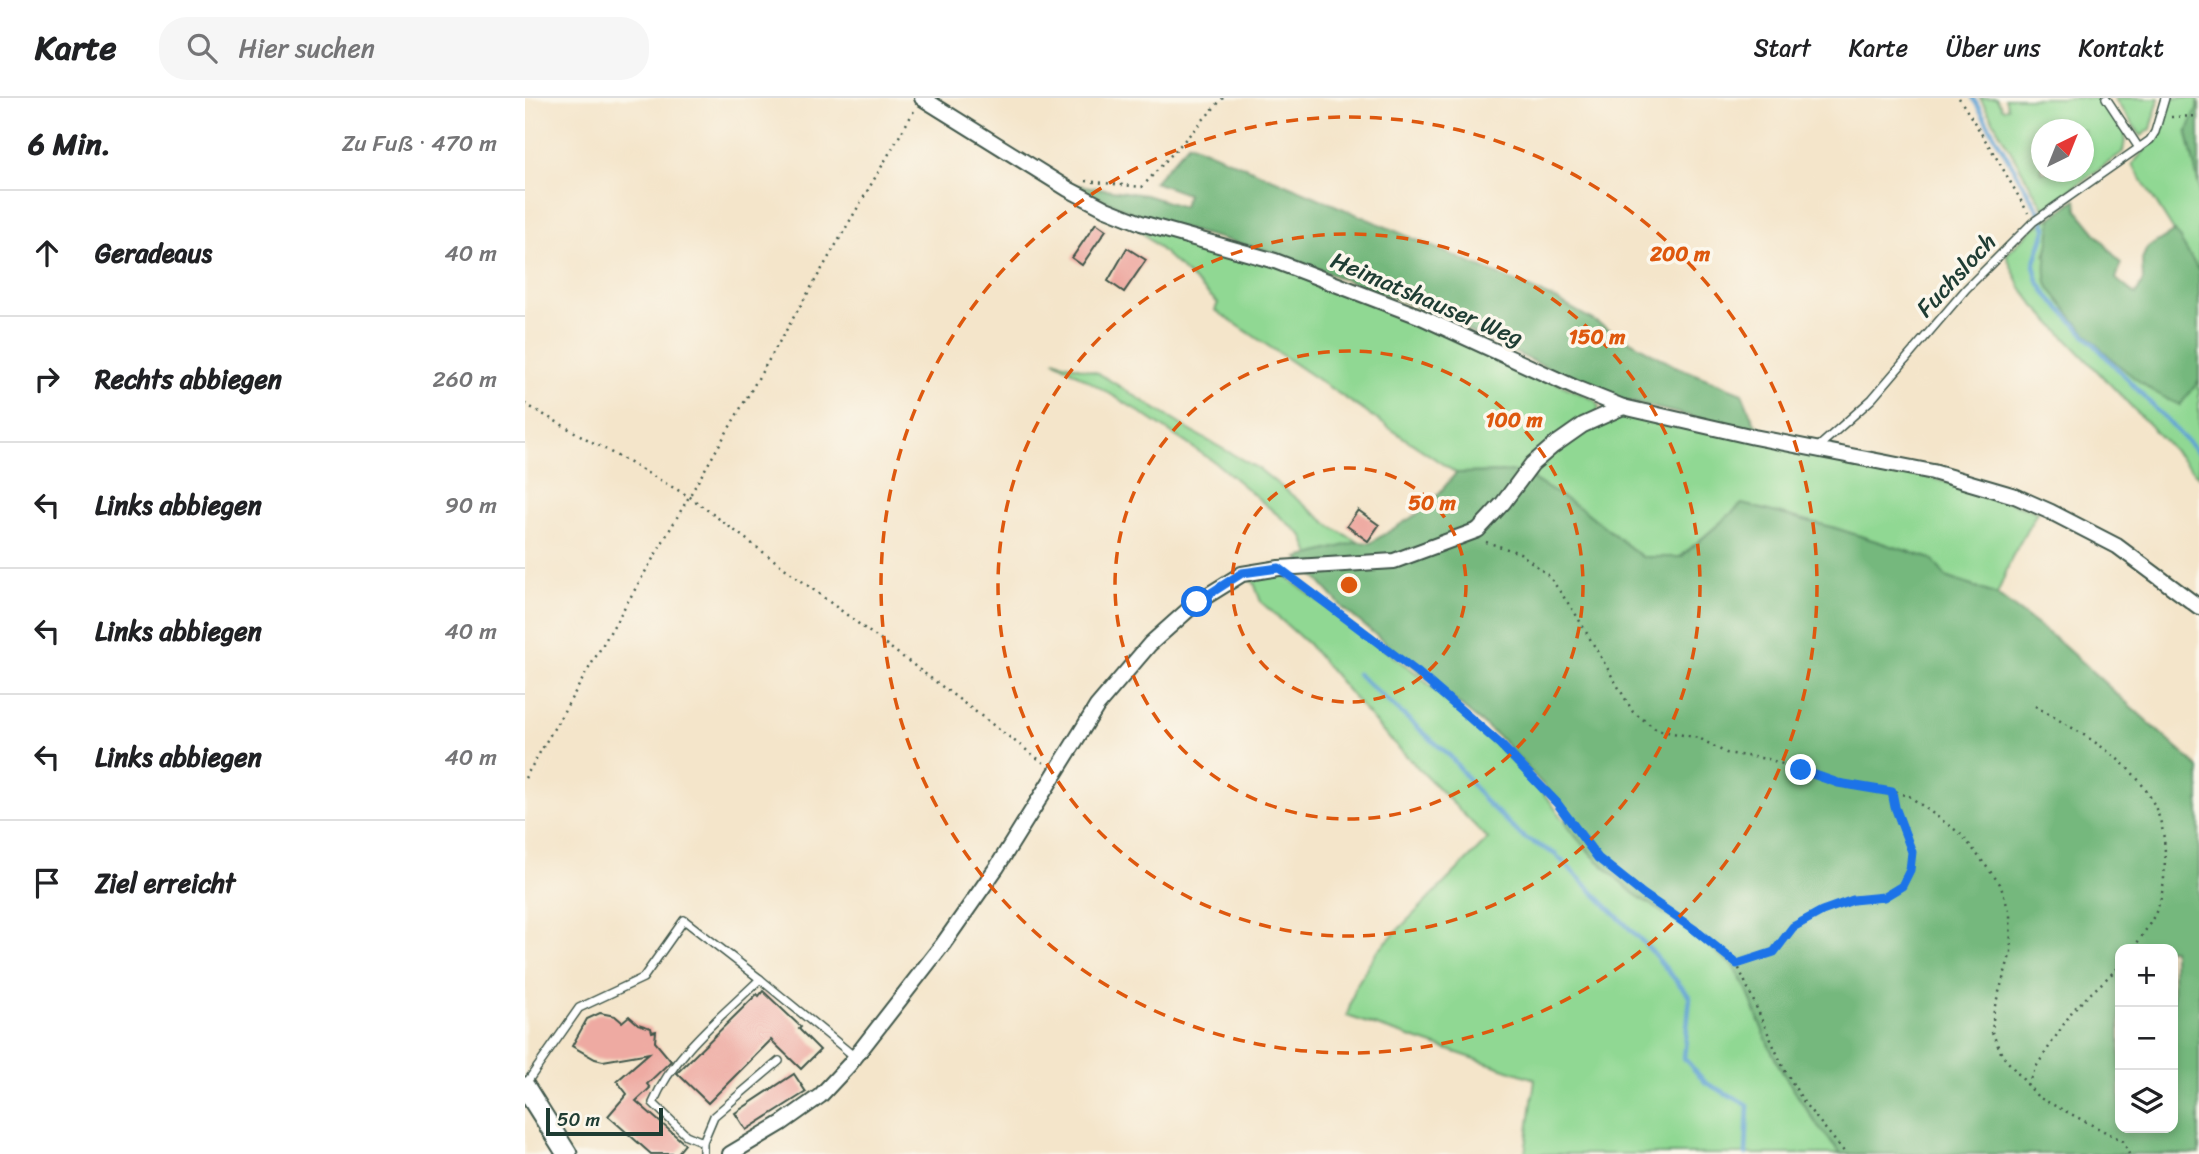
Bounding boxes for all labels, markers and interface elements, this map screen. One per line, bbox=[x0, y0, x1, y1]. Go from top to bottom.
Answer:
search box bbox=[159, 17, 649, 80]
text: Karte bbox=[35, 19, 117, 77]
text: Hier suchen bbox=[239, 25, 375, 71]
text: Start bbox=[1754, 27, 1811, 69]
text: Karte bbox=[1849, 27, 1908, 69]
text: Über uns bbox=[1946, 27, 2041, 69]
text: Kontakt bbox=[2079, 27, 2164, 69]
icon: search bbox=[183, 29, 221, 67]
text: 6 Min. bbox=[28, 117, 111, 171]
north arrow bbox=[2031, 119, 2094, 182]
text: Zu Fuß · 470 m bbox=[342, 123, 497, 164]
street label: Fuchsloch bbox=[1905, 223, 2007, 327]
text: Geradeaus bbox=[95, 230, 212, 276]
text: 40 m bbox=[444, 233, 497, 274]
icon: ahead bbox=[28, 234, 66, 272]
text: 200 m bbox=[1649, 235, 1711, 273]
street label: Heimatshauser Weg bbox=[1324, 239, 1530, 359]
text: 150 m bbox=[1569, 318, 1626, 356]
text: Rechts abbiegen bbox=[95, 356, 282, 402]
text: 260 m bbox=[432, 359, 497, 400]
icon: right bbox=[28, 360, 66, 398]
text: 100 m bbox=[1485, 401, 1543, 439]
text: Links abbiegen bbox=[95, 482, 262, 528]
text: 50 m bbox=[1408, 484, 1457, 522]
text: 90 m bbox=[445, 485, 497, 526]
icon: left bbox=[28, 486, 66, 524]
centre of rings bbox=[1337, 573, 1361, 597]
route start bbox=[1181, 586, 1212, 617]
text: Links abbiegen bbox=[95, 608, 262, 654]
text: 40 m bbox=[444, 611, 497, 652]
icon: left bbox=[28, 612, 66, 650]
text: Links abbiegen bbox=[95, 734, 262, 780]
text: 40 m bbox=[444, 737, 497, 778]
icon: left bbox=[28, 738, 66, 776]
route end bbox=[1785, 754, 1816, 785]
text: Ziel erreicht bbox=[95, 860, 235, 906]
icon: arrive bbox=[28, 864, 66, 902]
map controls bbox=[2115, 944, 2178, 1133]
button: + bbox=[2115, 944, 2178, 1007]
button: − bbox=[2115, 1007, 2178, 1070]
button: layers bbox=[2115, 1070, 2178, 1133]
text: 50 m bbox=[557, 1103, 600, 1136]
scale bar bbox=[546, 1105, 663, 1137]

